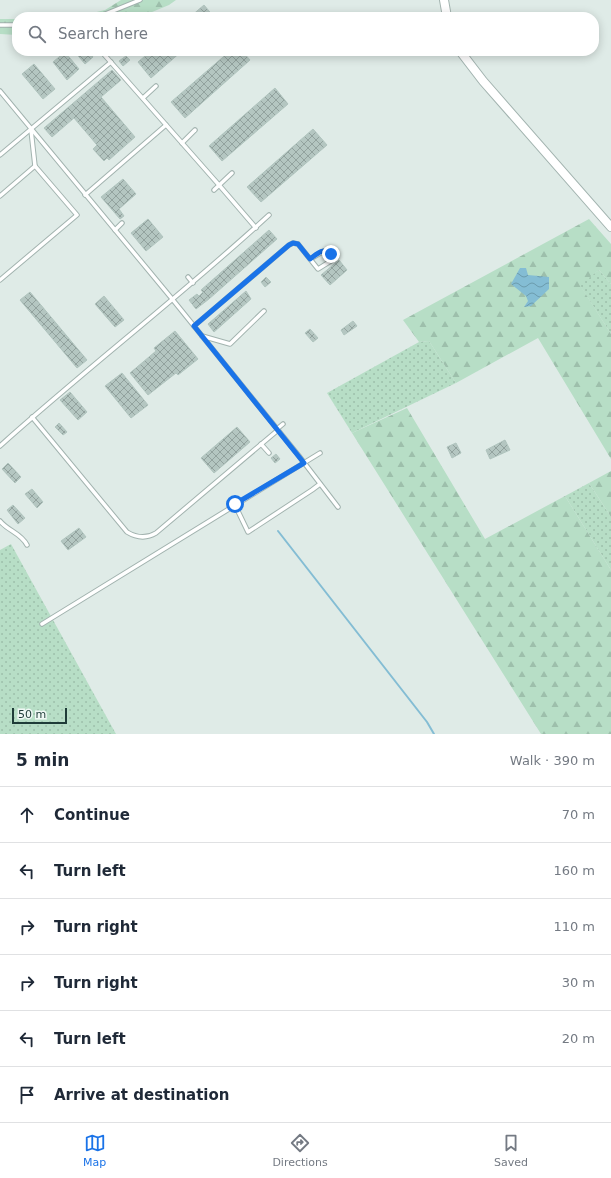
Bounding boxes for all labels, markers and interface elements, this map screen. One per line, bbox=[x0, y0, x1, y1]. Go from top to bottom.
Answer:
search box bbox=[12, 12, 599, 56]
icon: search bbox=[26, 23, 48, 45]
text: Search here bbox=[58, 25, 148, 43]
route end bbox=[322, 245, 340, 263]
route start bbox=[226, 495, 244, 513]
scale bar bbox=[12, 706, 67, 725]
text: 50 m bbox=[18, 708, 46, 721]
text: 5 min bbox=[16, 750, 69, 770]
text: Walk · 390 m bbox=[510, 753, 595, 768]
icon: ahead bbox=[16, 804, 38, 826]
text: Continue bbox=[54, 806, 130, 824]
text: 70 m bbox=[562, 807, 595, 822]
icon: left bbox=[16, 860, 38, 882]
text: Turn left bbox=[54, 862, 126, 880]
text: 160 m bbox=[553, 863, 595, 878]
icon: right bbox=[16, 916, 38, 938]
text: Turn right bbox=[54, 918, 138, 936]
text: 110 m bbox=[553, 919, 595, 934]
icon: right bbox=[16, 972, 38, 994]
text: Turn right bbox=[54, 974, 138, 992]
text: 30 m bbox=[562, 975, 595, 990]
icon: left bbox=[16, 1028, 38, 1050]
text: Turn left bbox=[54, 1030, 126, 1048]
text: 20 m bbox=[562, 1031, 595, 1046]
icon: arrive bbox=[16, 1084, 38, 1106]
text: Arrive at destination bbox=[54, 1086, 229, 1104]
tab: Map bbox=[83, 1132, 106, 1169]
tab: Directions bbox=[272, 1132, 328, 1169]
tab: Saved bbox=[494, 1132, 528, 1169]

